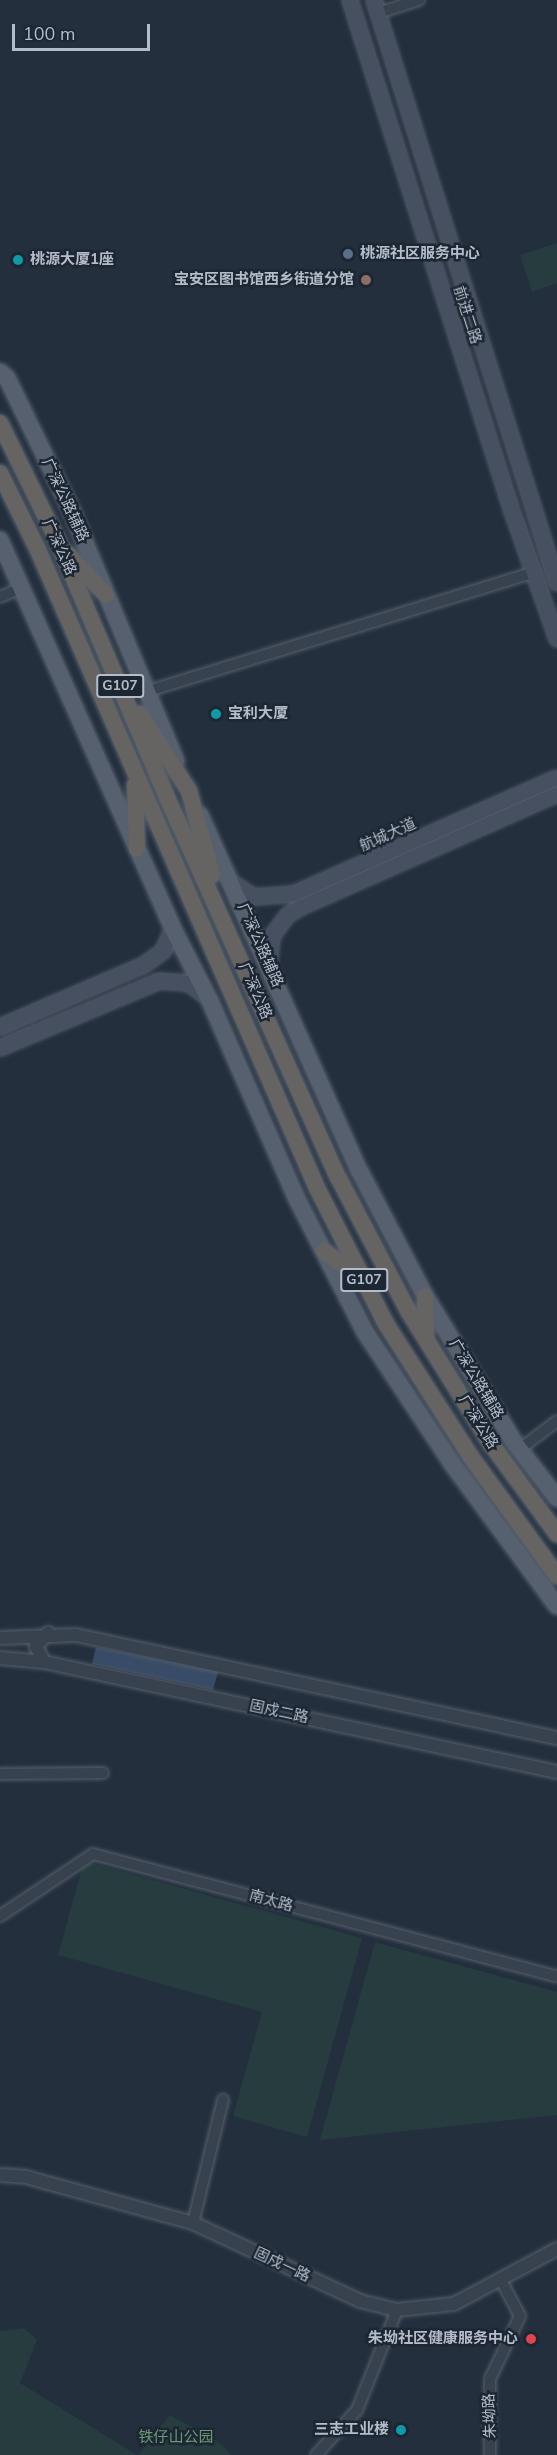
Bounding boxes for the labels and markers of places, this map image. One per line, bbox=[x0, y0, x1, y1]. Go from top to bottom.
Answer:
place label: 桃源社区服务中心 bbox=[360, 245, 480, 263]
marker: 桃源社区服务中心 bbox=[341, 247, 355, 261]
place label: 桃源大厦1座 bbox=[30, 251, 114, 269]
marker: 桃源大厦1座 bbox=[11, 253, 25, 267]
place label: 宝安区图书馆西乡街道分馆 bbox=[174, 271, 354, 289]
marker: 宝安区图书馆西乡街道分馆 bbox=[359, 273, 373, 287]
place label: 宝利大厦 bbox=[228, 705, 288, 723]
marker: 宝利大厦 bbox=[209, 707, 223, 721]
place label: 朱坳社区健康服务中心 bbox=[368, 2330, 518, 2348]
marker: 朱坳社区健康服务中心 bbox=[522, 2330, 540, 2348]
place label: 三志工业楼 bbox=[314, 2421, 389, 2439]
marker: 三志工业楼 bbox=[394, 2423, 408, 2437]

